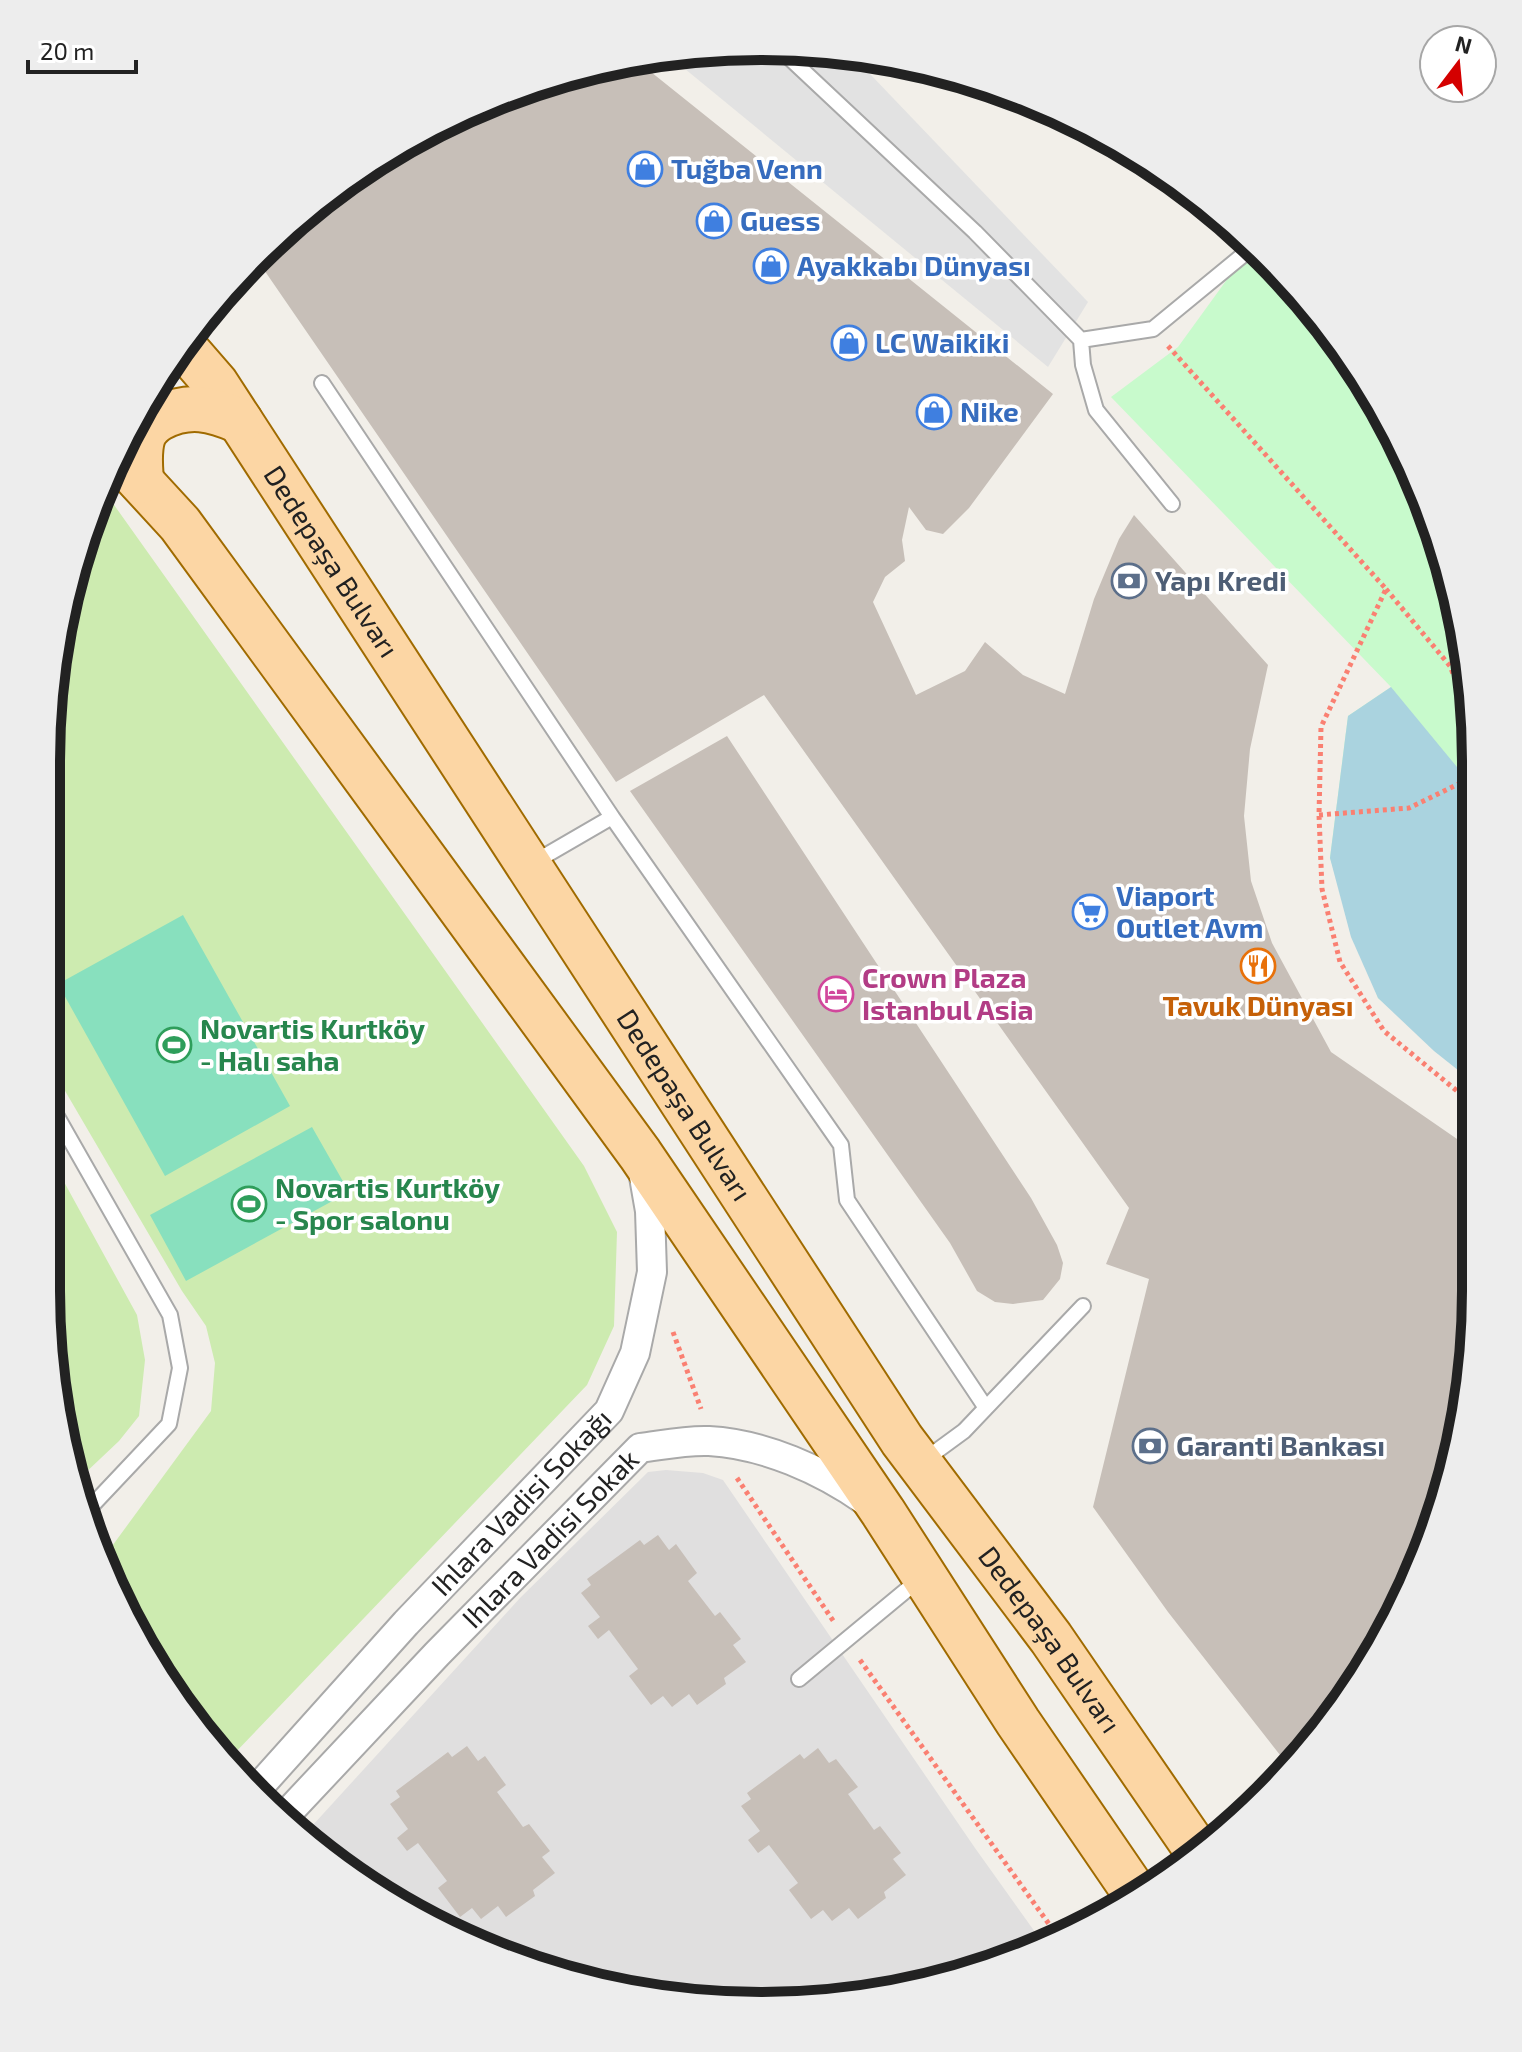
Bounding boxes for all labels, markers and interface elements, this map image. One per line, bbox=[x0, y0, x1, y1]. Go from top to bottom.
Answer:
scale bar bbox=[28, 24, 136, 74]
north arrow bbox=[1418, 24, 1498, 104]
text: N bbox=[1453, 29, 1475, 58]
text: 20 m bbox=[40, 36, 94, 65]
shop icon: Tuğba Venn bbox=[626, 150, 664, 188]
place label: Tuğba Venn bbox=[671, 151, 823, 185]
shop icon: Guess bbox=[695, 202, 733, 240]
place label: Guess bbox=[740, 203, 820, 237]
shop icon: Ayakkabı Dünyası bbox=[752, 247, 790, 285]
place label: Ayakkabı Dünyası bbox=[797, 248, 1031, 282]
shop icon: LC Waikiki bbox=[830, 324, 868, 362]
place label: LC Waikiki bbox=[875, 325, 1009, 359]
shop icon: Nike bbox=[915, 393, 953, 431]
place label: Nike bbox=[960, 394, 1019, 428]
street label: Dedepaşa Bulvarı bbox=[258, 459, 407, 663]
bank icon: Yapı Kredi bbox=[1110, 562, 1148, 600]
place label: Yapı Kredi bbox=[1155, 563, 1287, 597]
place label: Viaport Outlet Avm bbox=[1116, 878, 1263, 944]
supermarket icon: Viaport Outlet Avm bbox=[1071, 893, 1109, 931]
restaurant icon: Tavuk Dünyası bbox=[1239, 947, 1277, 985]
place label: Crown Plaza Istanbul Asia bbox=[862, 960, 1033, 1026]
hotel icon: Crown Plaza Istanbul Asia bbox=[817, 975, 855, 1013]
place label: Tavuk Dünyası bbox=[1162, 988, 1354, 1022]
street label: Dedepaşa Bulvarı bbox=[611, 1002, 760, 1207]
place label: Novartis Kurtköy - Halı saha bbox=[200, 1011, 425, 1077]
sports icon: Novartis Kurtköy - Halı saha bbox=[155, 1026, 193, 1064]
place label: Novartis Kurtköy - Spor salonu bbox=[275, 1170, 500, 1236]
sports icon: Novartis Kurtköy - Spor salonu bbox=[230, 1185, 268, 1223]
street label: Ihlara Vadisi Sokağı bbox=[424, 1401, 618, 1602]
bank icon: Garanti Bankası bbox=[1131, 1427, 1169, 1465]
place label: Garanti Bankası bbox=[1176, 1428, 1385, 1462]
street label: Ihlara Vadisi Sokak bbox=[454, 1442, 645, 1635]
street label: Dedepaşa Bulvarı bbox=[972, 1539, 1129, 1739]

